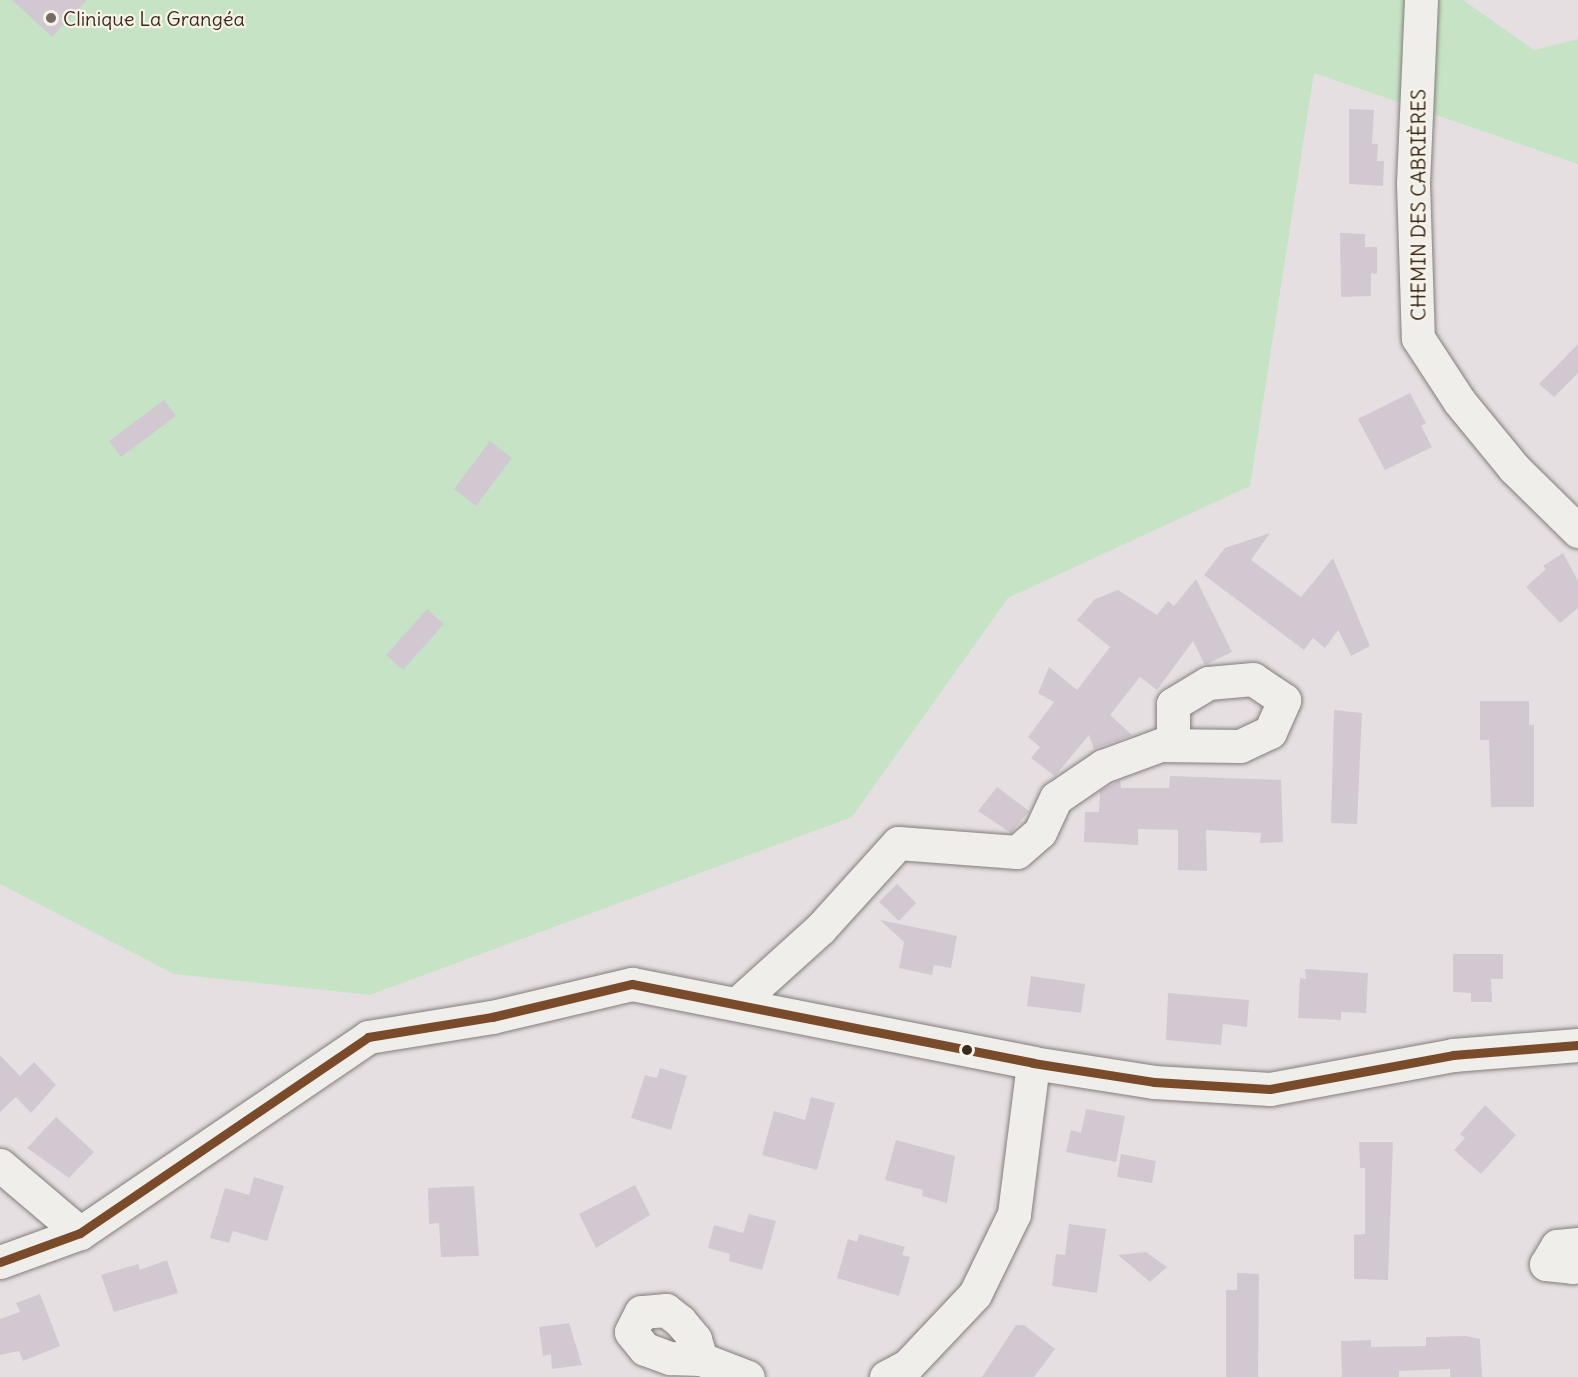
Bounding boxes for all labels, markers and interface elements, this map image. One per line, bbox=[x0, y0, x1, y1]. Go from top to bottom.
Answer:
place label: Clinique La Grangéa bbox=[63, 6, 245, 30]
marker: Clinique La Grangéa bbox=[44, 11, 58, 25]
street label: CHEMIN DES CABRIÈRES bbox=[1406, 89, 1430, 321]
unlabelled marker bbox=[961, 1044, 973, 1056]

